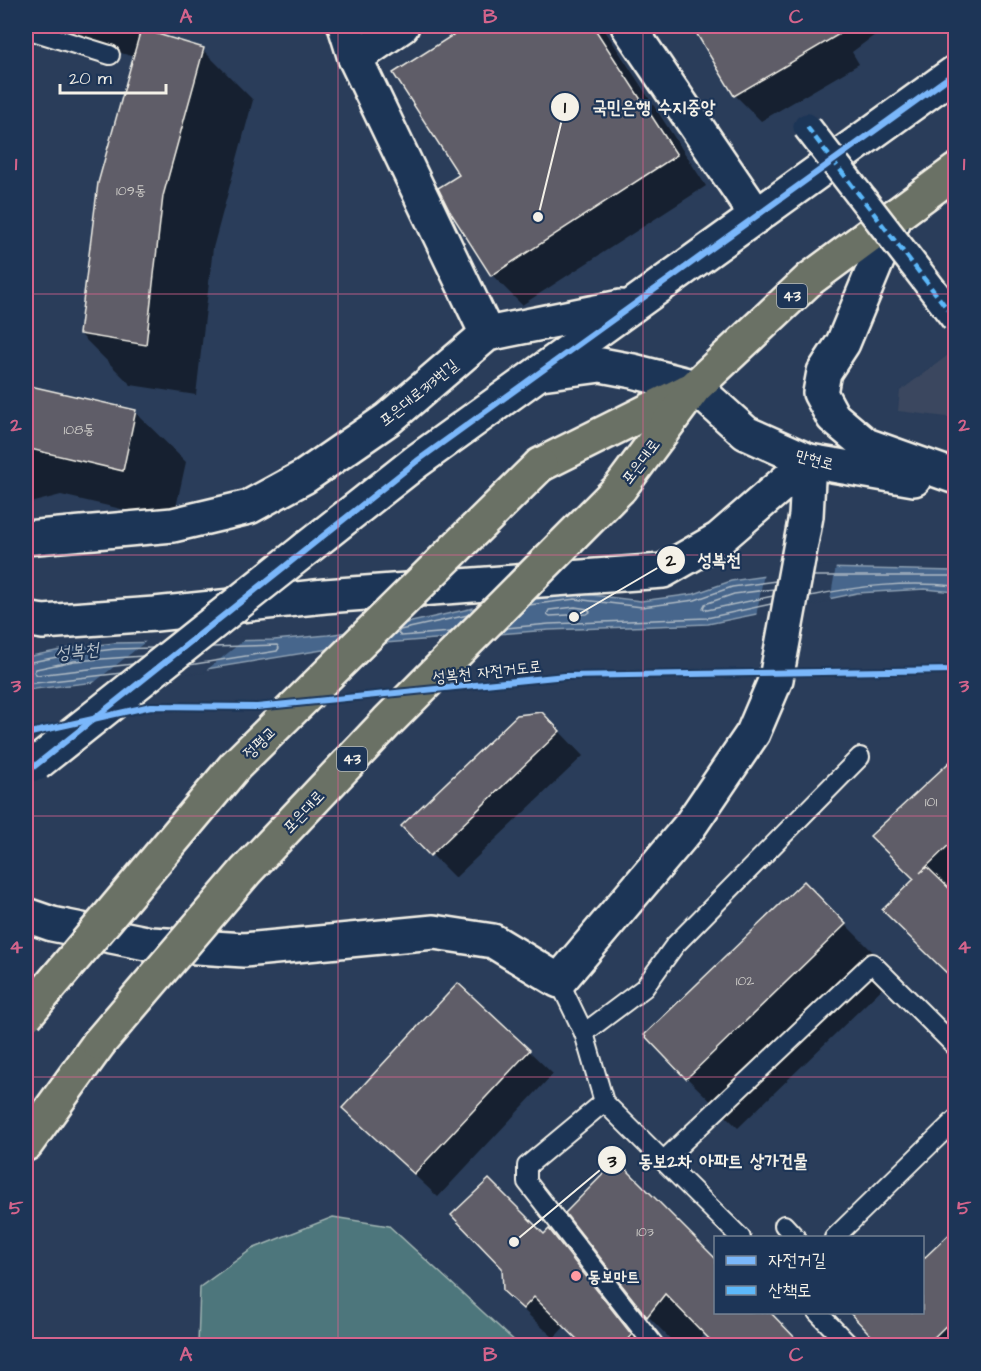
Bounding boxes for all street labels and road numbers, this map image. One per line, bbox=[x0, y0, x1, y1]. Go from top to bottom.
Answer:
road number: 43 bbox=[777, 284, 807, 308]
street label: 포은대로313번길 bbox=[375, 354, 463, 431]
street label: 포은대로 bbox=[617, 434, 665, 489]
street label: 만현로 bbox=[793, 444, 836, 476]
street label: 성복천 자전거도로 bbox=[432, 655, 543, 689]
street label: 정평교 bbox=[238, 721, 281, 764]
road number: 43 bbox=[337, 747, 367, 771]
street label: 포은대로 bbox=[278, 785, 329, 838]

